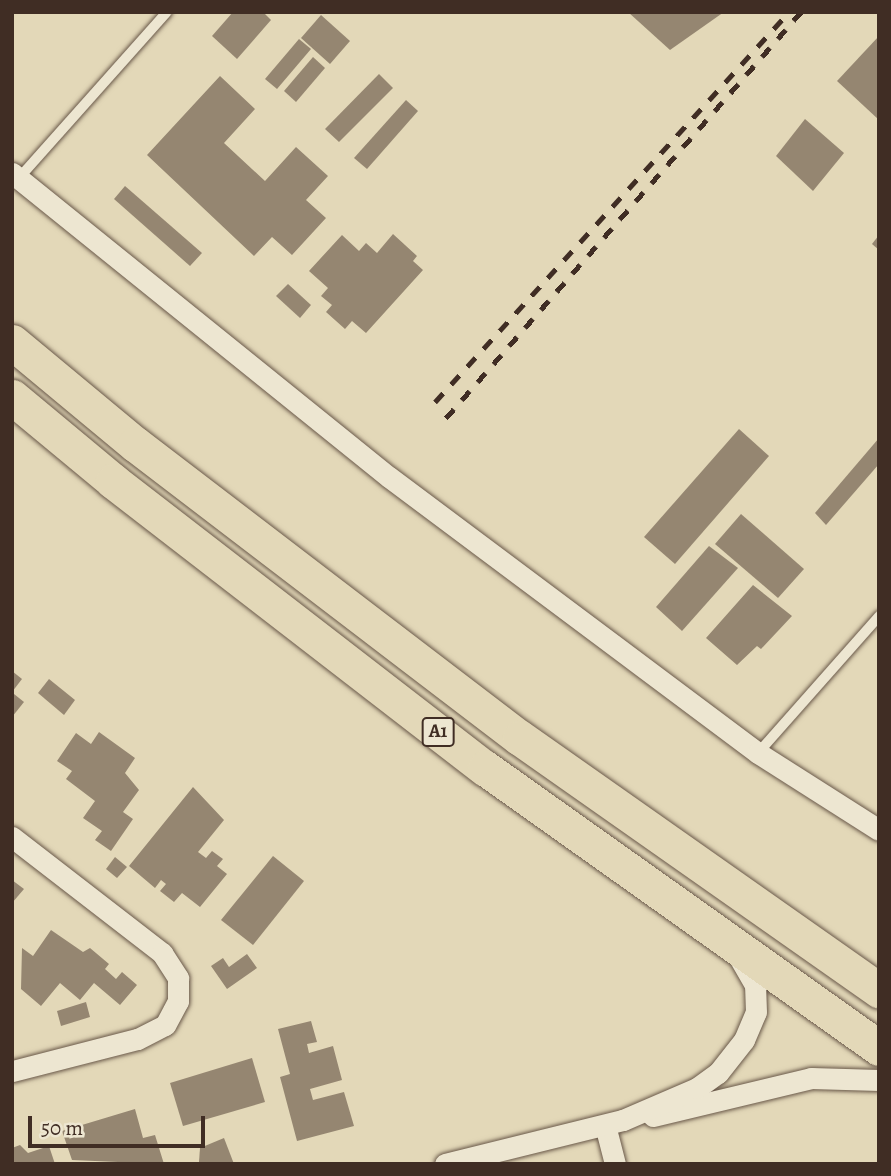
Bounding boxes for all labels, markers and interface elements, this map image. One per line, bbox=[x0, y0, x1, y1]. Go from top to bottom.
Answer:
road number: A1 bbox=[420, 716, 456, 748]
scale bar bbox=[32, 1102, 208, 1146]
text: 50 m bbox=[41, 1114, 83, 1142]

